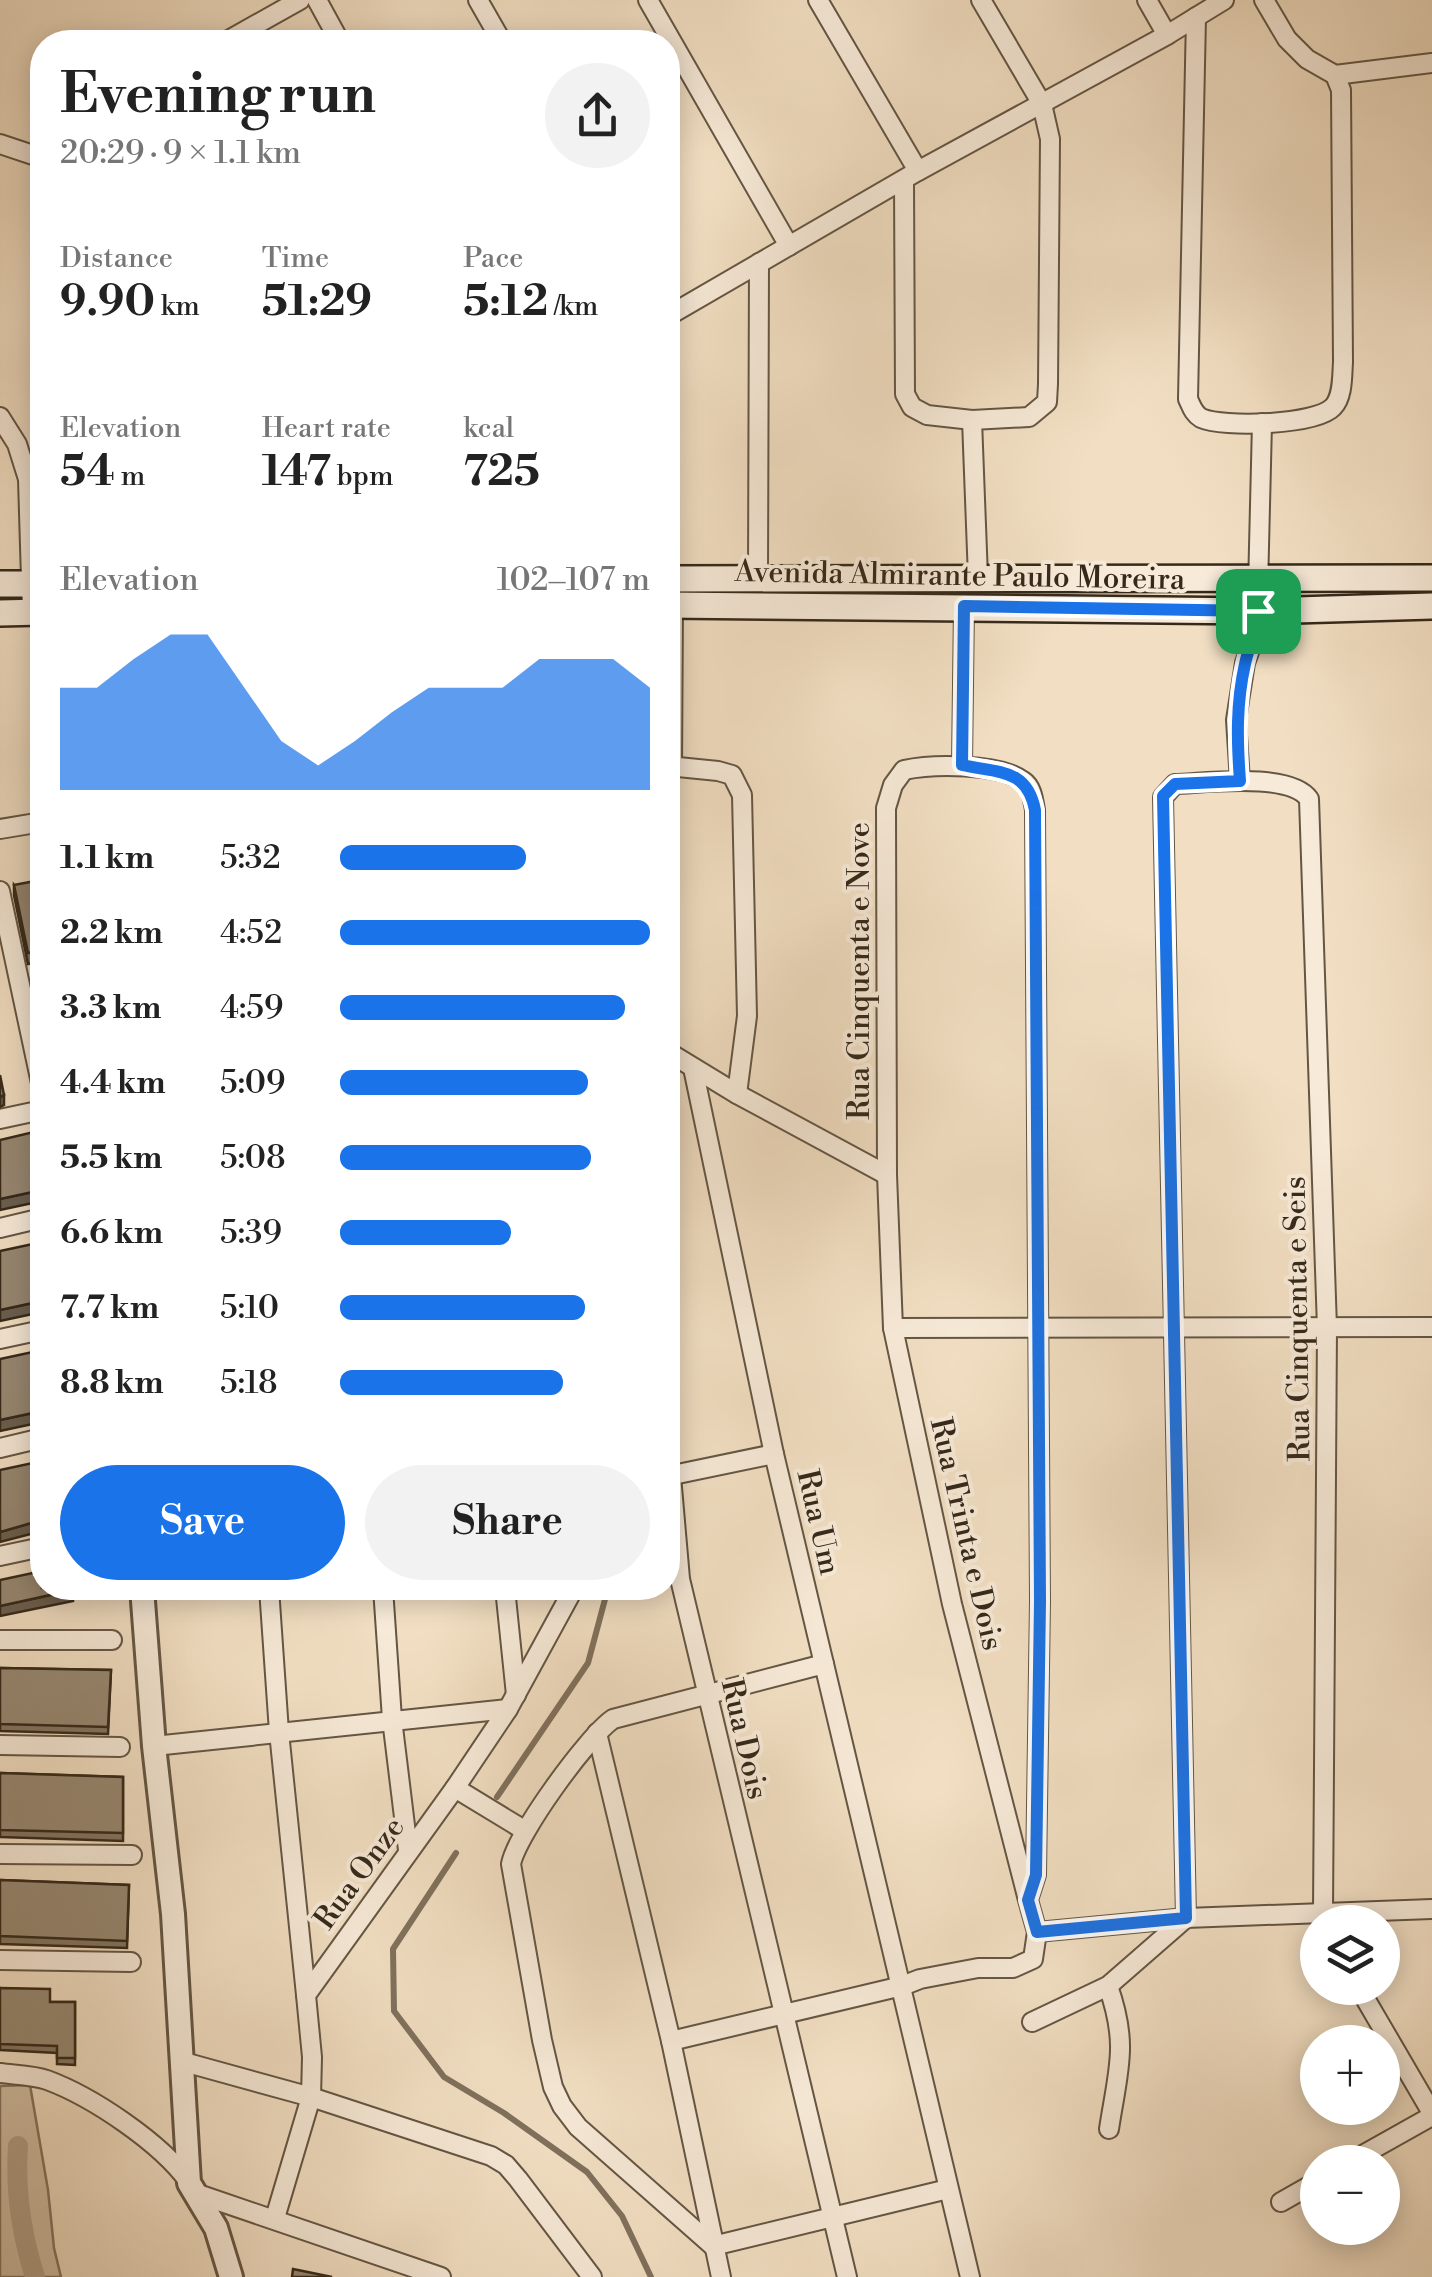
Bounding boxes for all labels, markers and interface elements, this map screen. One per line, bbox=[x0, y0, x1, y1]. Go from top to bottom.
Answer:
text: Evening run bbox=[60, 61, 376, 130]
button: share bbox=[545, 63, 650, 168]
text: 20:29 · 9 × 1.1 km bbox=[60, 133, 301, 173]
text: Distance bbox=[60, 241, 173, 276]
text: Time bbox=[262, 241, 329, 276]
text: Pace bbox=[463, 241, 523, 276]
text: 9.90 bbox=[60, 276, 155, 329]
text: 51:29 bbox=[262, 276, 372, 329]
text: 5:12 bbox=[463, 276, 548, 329]
text: km bbox=[155, 289, 200, 324]
text: /km bbox=[548, 289, 598, 324]
text: Elevation bbox=[60, 411, 181, 446]
text: Heart rate bbox=[262, 411, 391, 446]
text: kcal bbox=[463, 411, 514, 446]
text: 54 bbox=[60, 446, 115, 499]
text: 147 bbox=[262, 446, 331, 499]
text: 725 bbox=[463, 446, 540, 499]
text: m bbox=[115, 459, 145, 494]
text: bpm bbox=[331, 459, 394, 494]
street label: Avenida Almirante Paulo Moreira bbox=[733, 553, 1186, 599]
text: Elevation bbox=[60, 560, 199, 600]
text: 102–107 m bbox=[497, 560, 650, 600]
pin bbox=[1216, 569, 1301, 654]
icon: arrive bbox=[1231, 584, 1286, 639]
street label: Rua Cinquenta e Nove bbox=[841, 822, 879, 1120]
text: 1.1 km bbox=[60, 838, 154, 878]
text: 5:32 bbox=[220, 838, 281, 878]
text: 2.2 km bbox=[60, 913, 163, 953]
text: 4:52 bbox=[220, 913, 282, 953]
text: 3.3 km bbox=[60, 988, 161, 1028]
text: 4:59 bbox=[220, 988, 283, 1028]
text: 4.4 km bbox=[60, 1063, 166, 1103]
text: 5:09 bbox=[220, 1063, 285, 1103]
text: 5.5 km bbox=[60, 1138, 162, 1178]
text: 5:08 bbox=[220, 1138, 286, 1178]
street label: Rua Cinquenta e Seis bbox=[1277, 1176, 1319, 1462]
text: 6.6 km bbox=[60, 1213, 163, 1253]
text: 5:39 bbox=[220, 1213, 282, 1253]
text: 7.7 km bbox=[60, 1288, 159, 1328]
text: 5:10 bbox=[220, 1288, 279, 1328]
text: 8.8 km bbox=[60, 1363, 164, 1403]
text: 5:18 bbox=[220, 1363, 278, 1403]
street label: Rua Trinta e Dois bbox=[921, 1414, 1011, 1654]
button: Save bbox=[60, 1465, 345, 1580]
button: Share bbox=[365, 1465, 650, 1580]
street label: Rua Um bbox=[787, 1466, 849, 1579]
street label: Rua Dois bbox=[712, 1675, 776, 1803]
street label: Rua Onze bbox=[306, 1810, 413, 1937]
map controls bbox=[1300, 1905, 1400, 2245]
button: layers bbox=[1300, 1905, 1400, 2005]
button: + bbox=[1300, 2025, 1400, 2125]
button: − bbox=[1300, 2145, 1400, 2245]

